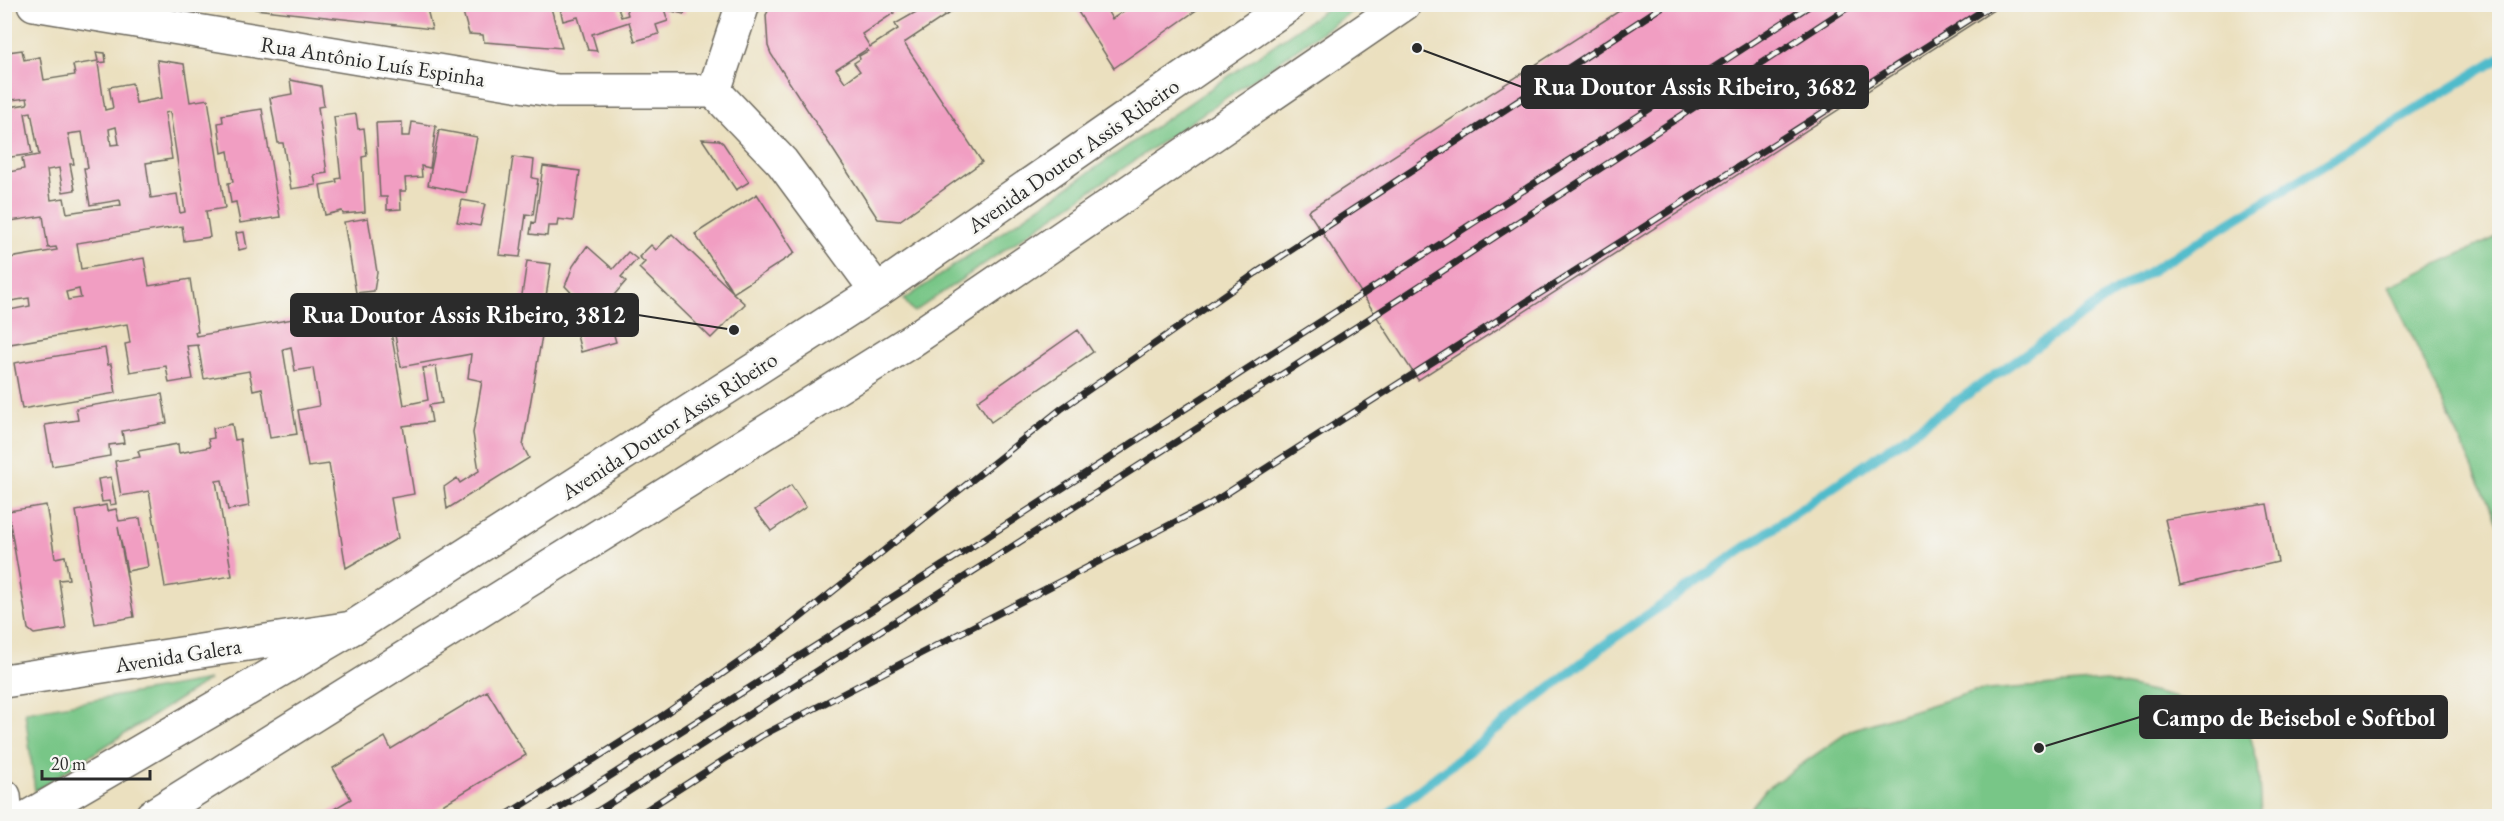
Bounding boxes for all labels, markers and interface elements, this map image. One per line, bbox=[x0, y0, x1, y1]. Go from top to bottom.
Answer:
street label: Rua Antônio Luís Espinha bbox=[259, 29, 487, 94]
callout: Rua Doutor Assis Ribeiro, 3682 bbox=[1522, 66, 1868, 108]
street label: Avenida Doutor Assis Ribeiro bbox=[961, 71, 1185, 240]
text: Rua Doutor Assis Ribeiro, 3682 bbox=[1534, 71, 1857, 102]
callout: Rua Doutor Assis Ribeiro, 3812 bbox=[291, 294, 638, 336]
text: Rua Doutor Assis Ribeiro, 3812 bbox=[303, 299, 626, 330]
street label: Avenida Doutor Assis Ribeiro bbox=[555, 345, 783, 507]
street label: Avenida Galera bbox=[112, 631, 244, 680]
callout: Campo de Beisebol e Softbol bbox=[2140, 696, 2447, 738]
text: Campo de Beisebol e Softbol bbox=[2153, 702, 2436, 733]
scale bar bbox=[42, 743, 150, 781]
text: 20 m bbox=[51, 752, 86, 775]

